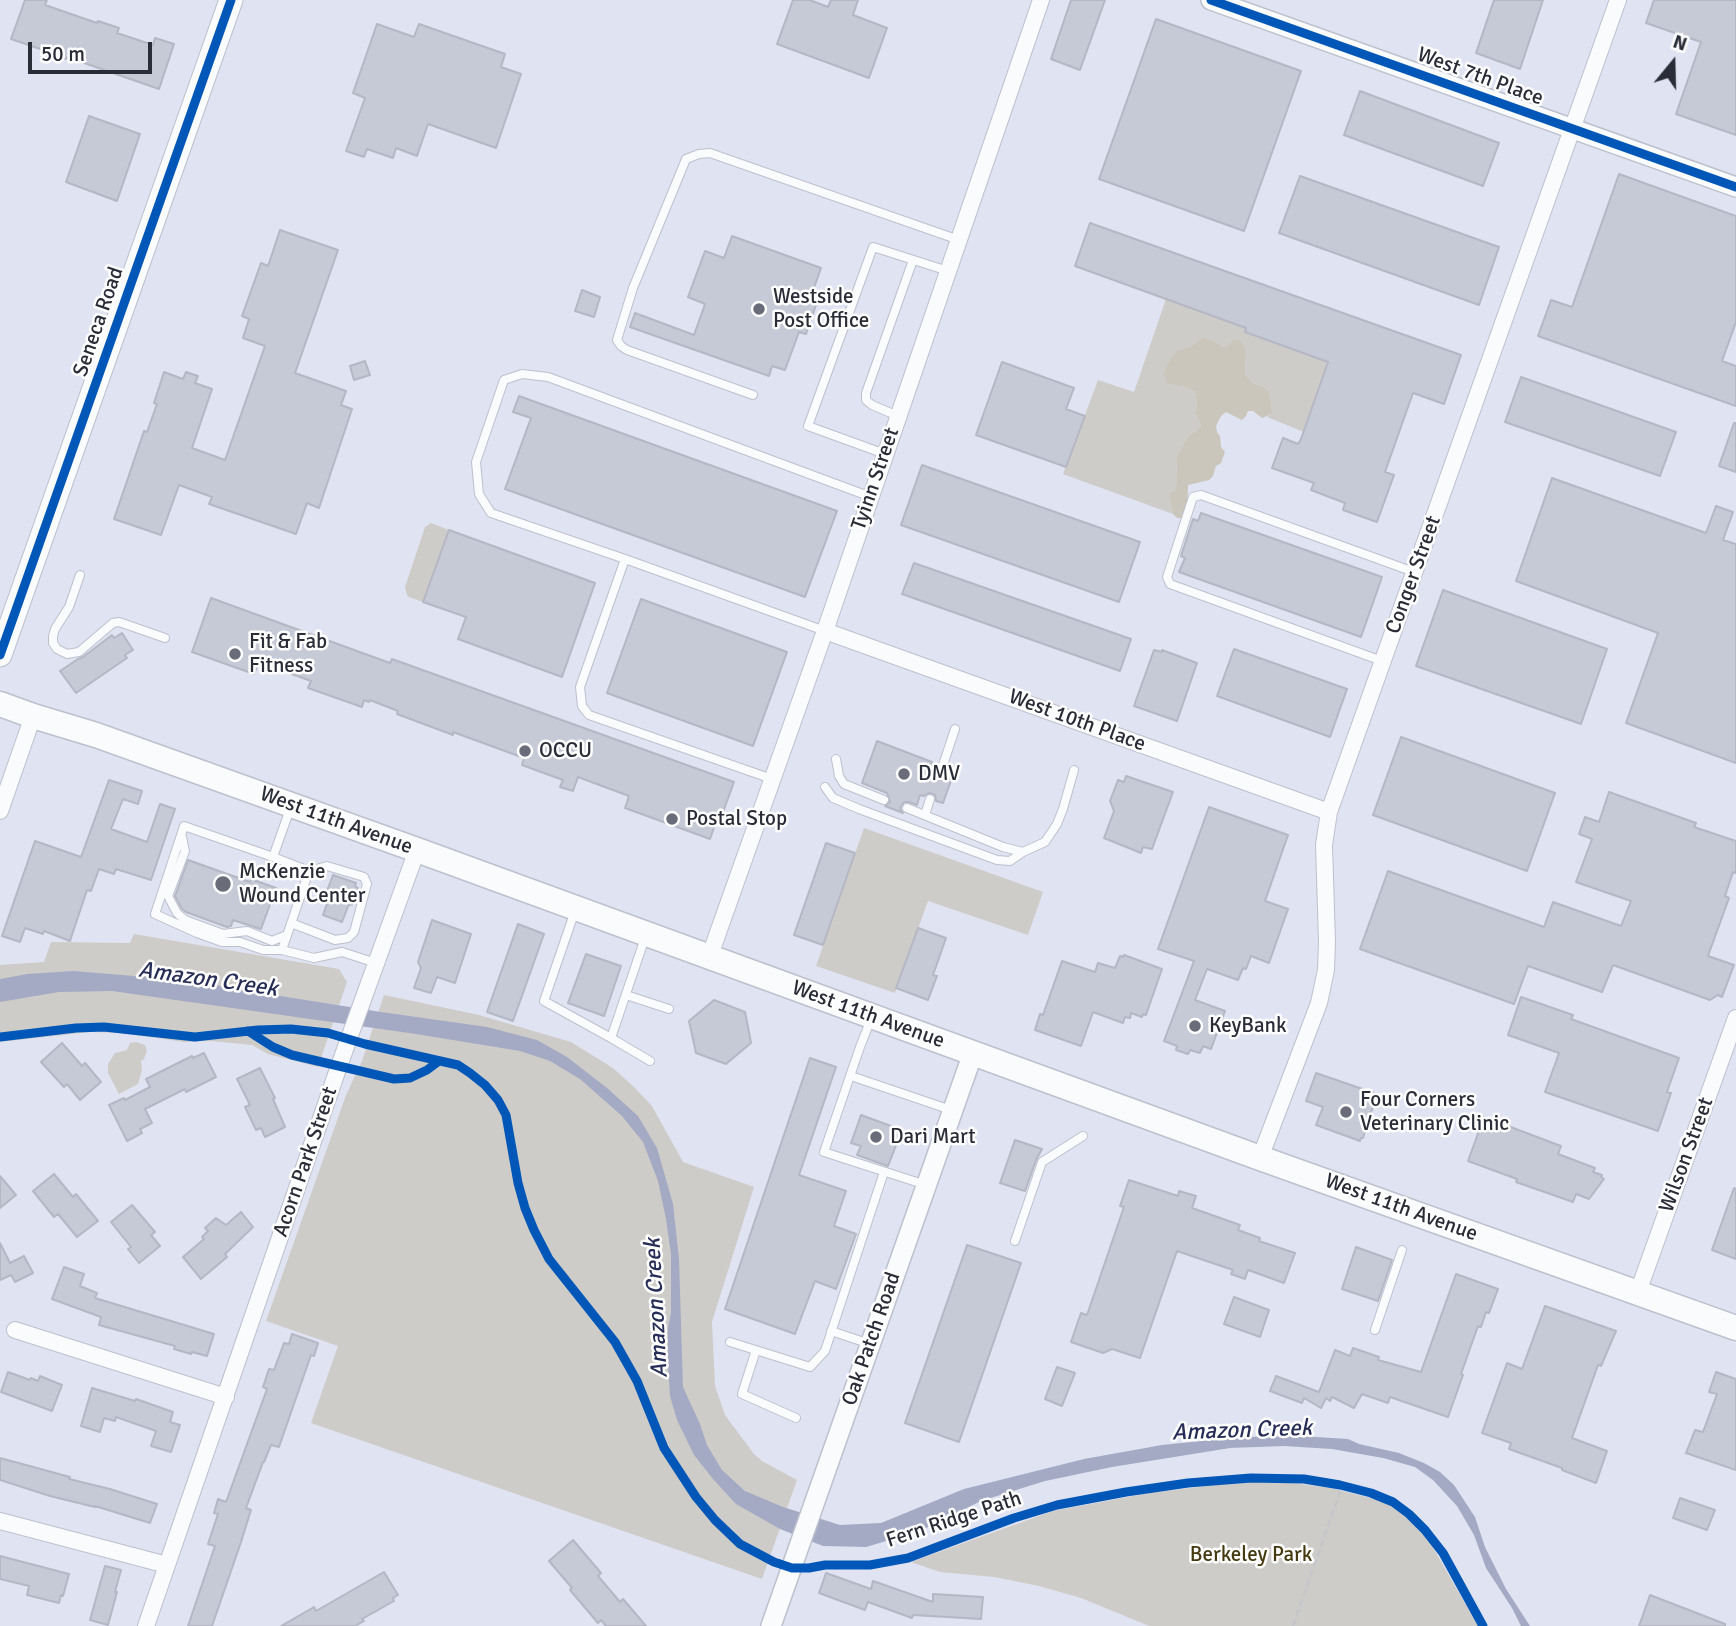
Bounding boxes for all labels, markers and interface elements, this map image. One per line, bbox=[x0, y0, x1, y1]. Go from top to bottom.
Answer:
scale bar bbox=[32, 28, 156, 72]
north arrow bbox=[1638, 28, 1708, 98]
text: N bbox=[1670, 30, 1690, 57]
text: 50 m bbox=[41, 41, 85, 67]
street label: West 7th Place bbox=[1413, 43, 1547, 111]
street label: Seneca Road bbox=[68, 264, 130, 380]
place label: Westside Post Office bbox=[773, 284, 869, 334]
marker: Westside Post Office bbox=[751, 301, 767, 317]
street label: Tyinn Street bbox=[847, 424, 905, 534]
street label: Conger Street bbox=[1381, 513, 1447, 637]
place label: Fit & Fab Fitness bbox=[249, 629, 327, 679]
marker: Fit & Fab Fitness bbox=[227, 646, 243, 662]
street label: West 10th Place bbox=[1005, 685, 1149, 757]
place label: OCCU bbox=[539, 738, 592, 764]
marker: OCCU bbox=[517, 743, 533, 759]
place label: DMV bbox=[918, 761, 960, 787]
marker: DMV bbox=[896, 766, 912, 782]
street label: West 11th Avenue bbox=[256, 782, 416, 860]
place label: Postal Stop bbox=[686, 806, 787, 832]
marker: Postal Stop bbox=[664, 811, 680, 827]
place label: McKenzie Wound Center bbox=[239, 859, 366, 909]
marker: McKenzie Wound Center bbox=[213, 874, 233, 894]
water label: Amazon Creek bbox=[137, 957, 279, 1003]
street label: West 11th Avenue bbox=[788, 976, 948, 1054]
place label: KeyBank bbox=[1209, 1013, 1287, 1039]
marker: KeyBank bbox=[1187, 1018, 1203, 1034]
street label: Acorn Park Street bbox=[269, 1084, 343, 1240]
place label: Four Corners Veterinary Clinic bbox=[1360, 1087, 1509, 1137]
street label: Wilson Street bbox=[1655, 1094, 1719, 1216]
marker: Four Corners Veterinary Clinic bbox=[1338, 1104, 1354, 1120]
place label: Dari Mart bbox=[890, 1124, 976, 1150]
marker: Dari Mart bbox=[868, 1129, 884, 1145]
street label: West 11th Avenue bbox=[1321, 1169, 1481, 1247]
water label: Amazon Creek bbox=[640, 1237, 674, 1379]
street label: Oak Patch Road bbox=[837, 1269, 907, 1409]
water label: Amazon Creek bbox=[1172, 1415, 1312, 1447]
street label: Fern Ridge Path bbox=[883, 1486, 1025, 1554]
park label: Berkeley Park bbox=[1190, 1542, 1312, 1568]

